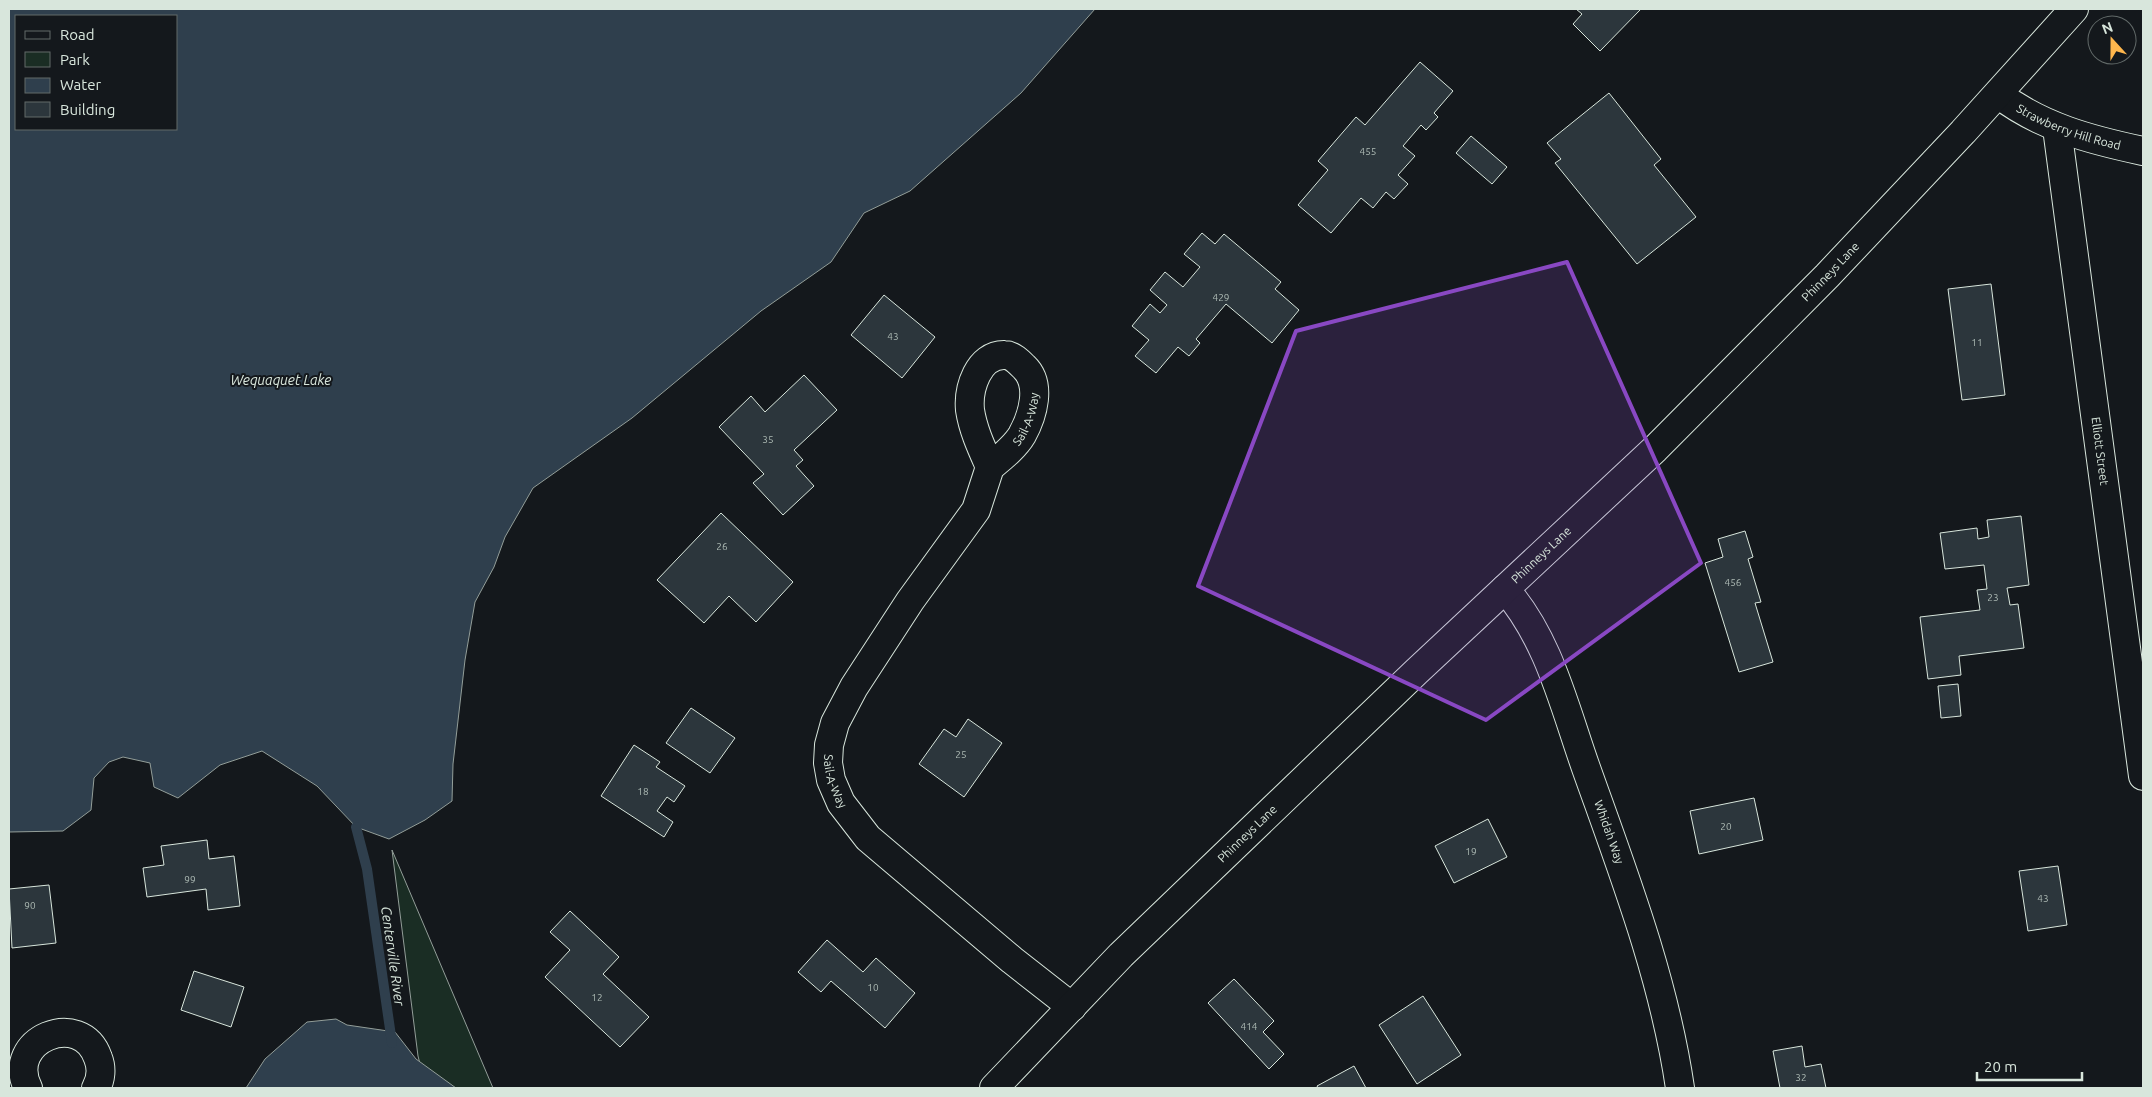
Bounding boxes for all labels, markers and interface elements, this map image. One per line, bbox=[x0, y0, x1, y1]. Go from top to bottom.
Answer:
legend bbox=[15, 15, 178, 130]
north arrow bbox=[2087, 15, 2137, 65]
text: N bbox=[2100, 19, 2115, 37]
text: Road bbox=[60, 26, 95, 43]
text: Park bbox=[60, 51, 90, 68]
text: Water bbox=[60, 76, 101, 93]
text: Building bbox=[60, 101, 115, 118]
street label: Strawberry Hill Road bbox=[2014, 101, 2122, 152]
house number: 455 bbox=[1360, 146, 1376, 157]
street label: Phinneys Lane bbox=[1799, 239, 1862, 304]
house number: 429 bbox=[1213, 292, 1229, 303]
house number: 43 bbox=[887, 331, 899, 342]
house number: 11 bbox=[1971, 337, 1983, 348]
water label: Wequaquet Lake bbox=[231, 372, 331, 388]
street label: Sail-A-Way bbox=[1010, 392, 1040, 448]
street label: Elliott Street bbox=[2089, 416, 2111, 486]
house number: 35 bbox=[762, 434, 774, 445]
street label: Phinneys Lane bbox=[1508, 524, 1573, 586]
house number: 26 bbox=[716, 541, 728, 552]
house number: 456 bbox=[1725, 577, 1742, 588]
house number: 23 bbox=[1987, 592, 1999, 603]
house number: 25 bbox=[955, 749, 967, 760]
street label: Sail-A-Way bbox=[822, 754, 850, 811]
house number: 18 bbox=[637, 786, 649, 797]
street label: Whidah Way bbox=[1592, 798, 1627, 866]
street label: Phinneys Lane bbox=[1215, 802, 1279, 865]
house number: 20 bbox=[1720, 821, 1732, 832]
house number: 19 bbox=[1465, 846, 1477, 857]
house number: 99 bbox=[184, 874, 196, 885]
house number: 43 bbox=[2037, 893, 2049, 904]
house number: 90 bbox=[24, 900, 36, 911]
water label: Centerville River bbox=[378, 905, 408, 1008]
house number: 10 bbox=[867, 982, 879, 993]
house number: 12 bbox=[591, 992, 603, 1003]
house number: 414 bbox=[1241, 1021, 1258, 1032]
scale bar bbox=[1977, 1050, 2082, 1082]
text: 20 m bbox=[1984, 1058, 2017, 1075]
house number: 32 bbox=[1795, 1072, 1807, 1083]

